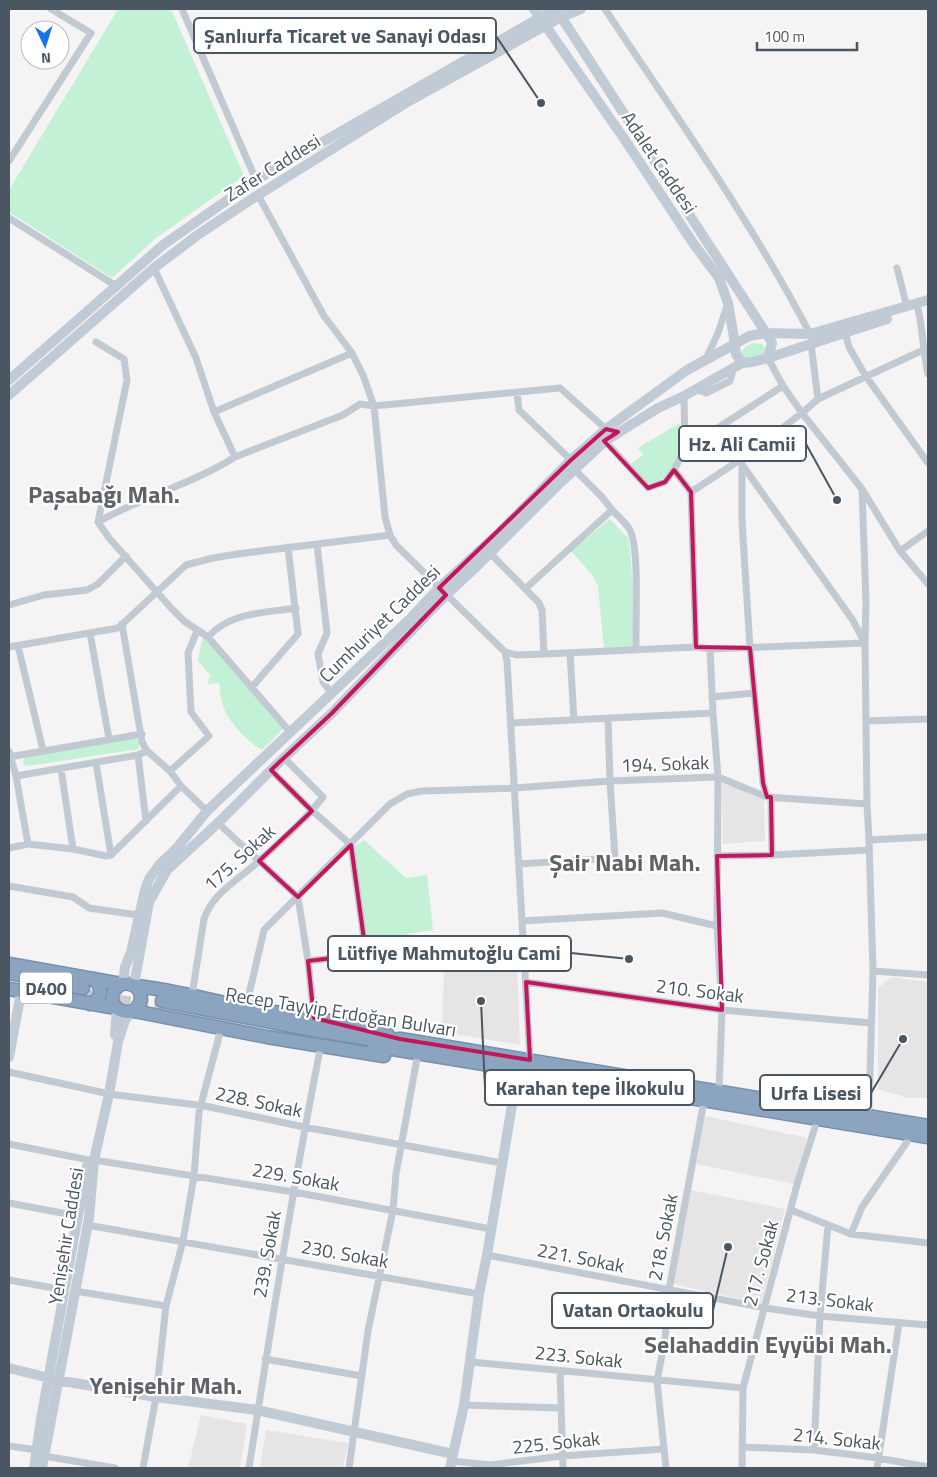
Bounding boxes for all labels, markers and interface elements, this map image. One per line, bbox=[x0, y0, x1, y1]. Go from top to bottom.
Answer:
callout: Şanlıurfa Ticaret ve Sanayi Odası bbox=[194, 18, 496, 53]
north arrow bbox=[20, 20, 70, 70]
text: Şanlıurfa Ticaret ve Sanayi Odası bbox=[204, 20, 486, 51]
scale bar bbox=[757, 20, 857, 52]
text: 100 m bbox=[764, 25, 805, 48]
text: N bbox=[40, 48, 52, 69]
street label: Adalet Caddesi bbox=[615, 105, 705, 219]
street label: Zafer Caddesi bbox=[218, 126, 326, 208]
callout: Hz. Ali Camii bbox=[679, 426, 806, 461]
text: Hz. Ali Camii bbox=[688, 428, 796, 459]
district label: Paşabağı Mah. bbox=[28, 476, 180, 512]
street label: Cumhuriyet Caddesi bbox=[312, 557, 446, 689]
street label: 194. Sokak bbox=[620, 747, 710, 779]
street label: 175. Sokak bbox=[197, 817, 281, 897]
district label: Şair Nabi Mah. bbox=[549, 844, 701, 880]
callout: Lütfiye Mahmutoğlu Cami bbox=[328, 936, 571, 971]
text: Lütfiye Mahmutoğlu Cami bbox=[337, 937, 561, 968]
street label: 210. Sokak bbox=[654, 970, 746, 1010]
road number: D400 bbox=[20, 972, 72, 1004]
street label: Recep Tayyip Erdoğan Bulvarı bbox=[223, 978, 459, 1044]
callout: Karahan tepe İlkokulu bbox=[485, 1070, 694, 1105]
text: Karahan tepe İlkokulu bbox=[495, 1072, 685, 1103]
callout: Urfa Lisesi bbox=[760, 1075, 871, 1110]
text: Urfa Lisesi bbox=[770, 1077, 862, 1108]
street label: 228. Sokak bbox=[213, 1078, 305, 1124]
street label: 229. Sokak bbox=[250, 1154, 342, 1198]
street label: Yenişehir Caddesi bbox=[40, 1165, 90, 1307]
street label: 218. Sokak bbox=[639, 1191, 685, 1283]
street label: 239. Sokak bbox=[244, 1208, 288, 1300]
street label: 217. Sokak bbox=[735, 1217, 785, 1309]
street label: 230. Sokak bbox=[299, 1231, 391, 1275]
street label: 221. Sokak bbox=[535, 1234, 627, 1280]
street label: 213. Sokak bbox=[784, 1279, 876, 1319]
callout: Vatan Ortaokulu bbox=[552, 1293, 713, 1328]
text: Vatan Ortaokulu bbox=[562, 1294, 704, 1325]
district label: Selahaddin Eyyübi Mah. bbox=[644, 1326, 892, 1362]
street label: 223. Sokak bbox=[534, 1337, 624, 1375]
district label: Yenişehir Mah. bbox=[90, 1367, 242, 1403]
street label: 214. Sokak bbox=[792, 1419, 882, 1457]
street label: 225. Sokak bbox=[511, 1423, 601, 1461]

